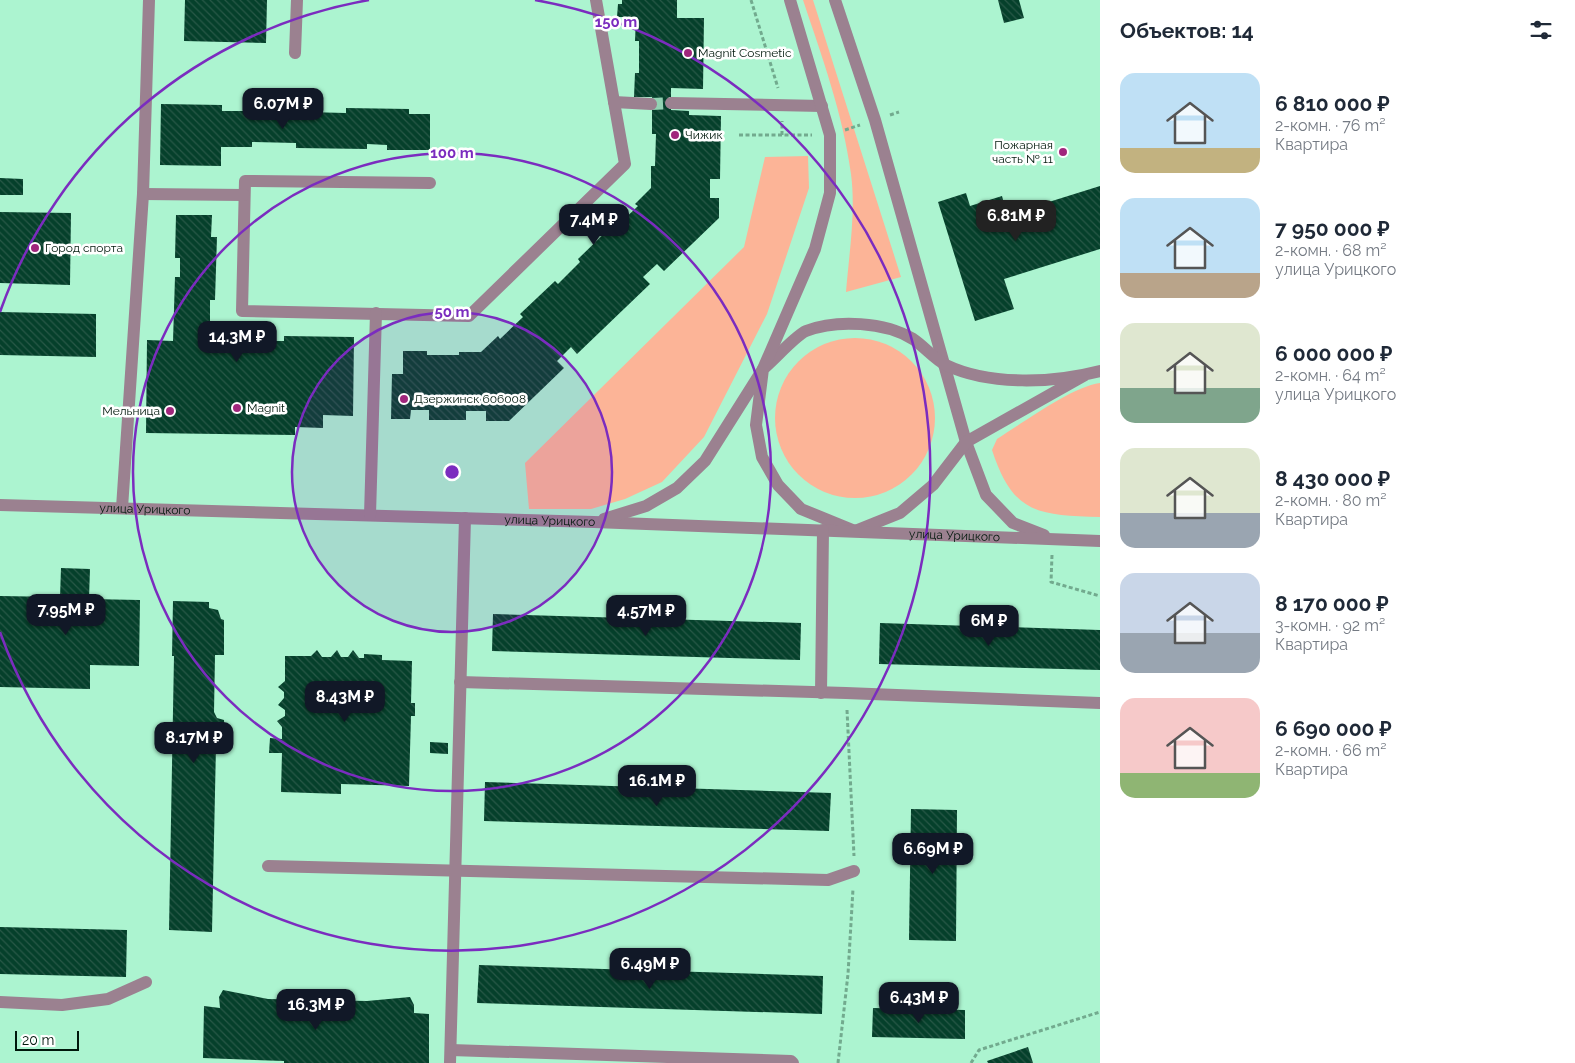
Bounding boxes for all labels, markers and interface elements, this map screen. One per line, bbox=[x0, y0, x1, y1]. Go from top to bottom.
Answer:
text: 150 m bbox=[595, 13, 637, 31]
icon: filters bbox=[1527, 16, 1555, 44]
text: Объектов: 14 bbox=[1120, 18, 1254, 43]
place label: Magnit Cosmetic bbox=[698, 46, 792, 60]
marker: Magnit Cosmetic bbox=[682, 47, 694, 59]
pin: 6.07M ₽ bbox=[237, 88, 329, 130]
text: 6 810 000 ₽ bbox=[1275, 91, 1390, 116]
icon: home bbox=[1160, 93, 1220, 153]
text: 6.07M ₽ bbox=[253, 94, 313, 113]
text: 2-комн. · 76 m² bbox=[1275, 116, 1385, 135]
place label: Чижик bbox=[685, 128, 723, 142]
marker: Чижик bbox=[669, 129, 681, 141]
text: Квартира bbox=[1275, 135, 1348, 154]
place label: Пожарная часть № 11 bbox=[992, 138, 1053, 166]
text: 100 m bbox=[430, 144, 474, 162]
marker: Пожарная часть № 11 bbox=[1057, 146, 1069, 158]
pin: 6.81M ₽ bbox=[970, 200, 1062, 242]
pin: 7.4M ₽ bbox=[553, 204, 635, 246]
text: 6.81M ₽ bbox=[987, 206, 1045, 225]
text: 7.4M ₽ bbox=[570, 210, 618, 229]
text: 7 950 000 ₽ bbox=[1275, 216, 1390, 241]
icon: home bbox=[1160, 218, 1220, 278]
place label: Город спорта bbox=[45, 241, 123, 255]
text: 2-комн. · 68 m² bbox=[1275, 241, 1386, 260]
marker: Город спорта bbox=[29, 242, 41, 254]
text: улица Урицкого bbox=[1275, 260, 1396, 279]
text: 50 m bbox=[434, 303, 470, 321]
pin: 14.3M ₽ bbox=[191, 320, 283, 363]
text: 14.3M ₽ bbox=[209, 327, 265, 346]
text: 6 000 000 ₽ bbox=[1275, 341, 1392, 366]
icon: home bbox=[1160, 343, 1220, 403]
text: 2-комн. · 64 m² bbox=[1275, 366, 1386, 385]
text: улица Урицкого bbox=[1275, 385, 1396, 404]
place label: Дзержинск 606008 bbox=[414, 392, 526, 406]
marker: Дзержинск 606008 bbox=[398, 393, 410, 405]
place label: Magnit bbox=[247, 401, 285, 415]
marker: Magnit bbox=[231, 402, 243, 414]
place label: Мельница bbox=[102, 404, 160, 418]
marker: Мельница bbox=[164, 405, 176, 417]
centre of rings bbox=[443, 463, 461, 481]
text: 8 430 000 ₽ bbox=[1275, 466, 1390, 491]
icon: home bbox=[1160, 468, 1220, 528]
text: 2-комн. · 80 m² bbox=[1275, 491, 1387, 510]
street label: улица Урицкого bbox=[99, 501, 191, 517]
text: Квартира bbox=[1275, 510, 1348, 529]
street label: улица Урицкого bbox=[504, 512, 595, 529]
street label: улица Урицкого bbox=[909, 527, 1000, 544]
text: 8 170 000 ₽ bbox=[1275, 591, 1389, 616]
icon: home bbox=[1160, 593, 1220, 653]
pin: 7.95M ₽ bbox=[20, 594, 112, 636]
pin: 4.57M ₽ bbox=[600, 594, 692, 637]
text: 7.95M ₽ bbox=[38, 600, 94, 619]
text: 4.57M ₽ bbox=[617, 601, 675, 620]
pin: 6M ₽ bbox=[959, 604, 1019, 647]
text: 6M ₽ bbox=[971, 611, 1007, 630]
text: 3-комн. · 92 m² bbox=[1275, 616, 1385, 635]
text: Квартира bbox=[1275, 635, 1348, 654]
pin: 8.43M ₽ bbox=[299, 680, 391, 723]
text: 8.43M ₽ bbox=[316, 687, 374, 706]
text: 6 690 000 ₽ bbox=[1275, 716, 1392, 741]
icon: home bbox=[1160, 718, 1220, 778]
pin: 8.17M ₽ bbox=[148, 722, 240, 764]
text: 8.17M ₽ bbox=[165, 728, 223, 747]
text: 2-комн. · 66 m² bbox=[1275, 741, 1387, 760]
text: Квартира bbox=[1275, 760, 1348, 779]
pin: 16.1M ₽ bbox=[611, 764, 703, 807]
text: 16.1M ₽ bbox=[629, 771, 685, 790]
pin: 6.69M ₽ bbox=[887, 832, 979, 875]
text: 6.69M ₽ bbox=[903, 839, 963, 858]
pin: 6.49M ₽ bbox=[604, 948, 696, 990]
text: 6.49M ₽ bbox=[621, 954, 679, 973]
pin: 6.43M ₽ bbox=[873, 982, 965, 1024]
pin: 16.3M ₽ bbox=[270, 988, 362, 1031]
text: 6.43M ₽ bbox=[890, 988, 948, 1007]
text: 16.3M ₽ bbox=[287, 995, 345, 1014]
scale bar bbox=[15, 1028, 79, 1051]
text: 20 m bbox=[22, 1032, 54, 1048]

